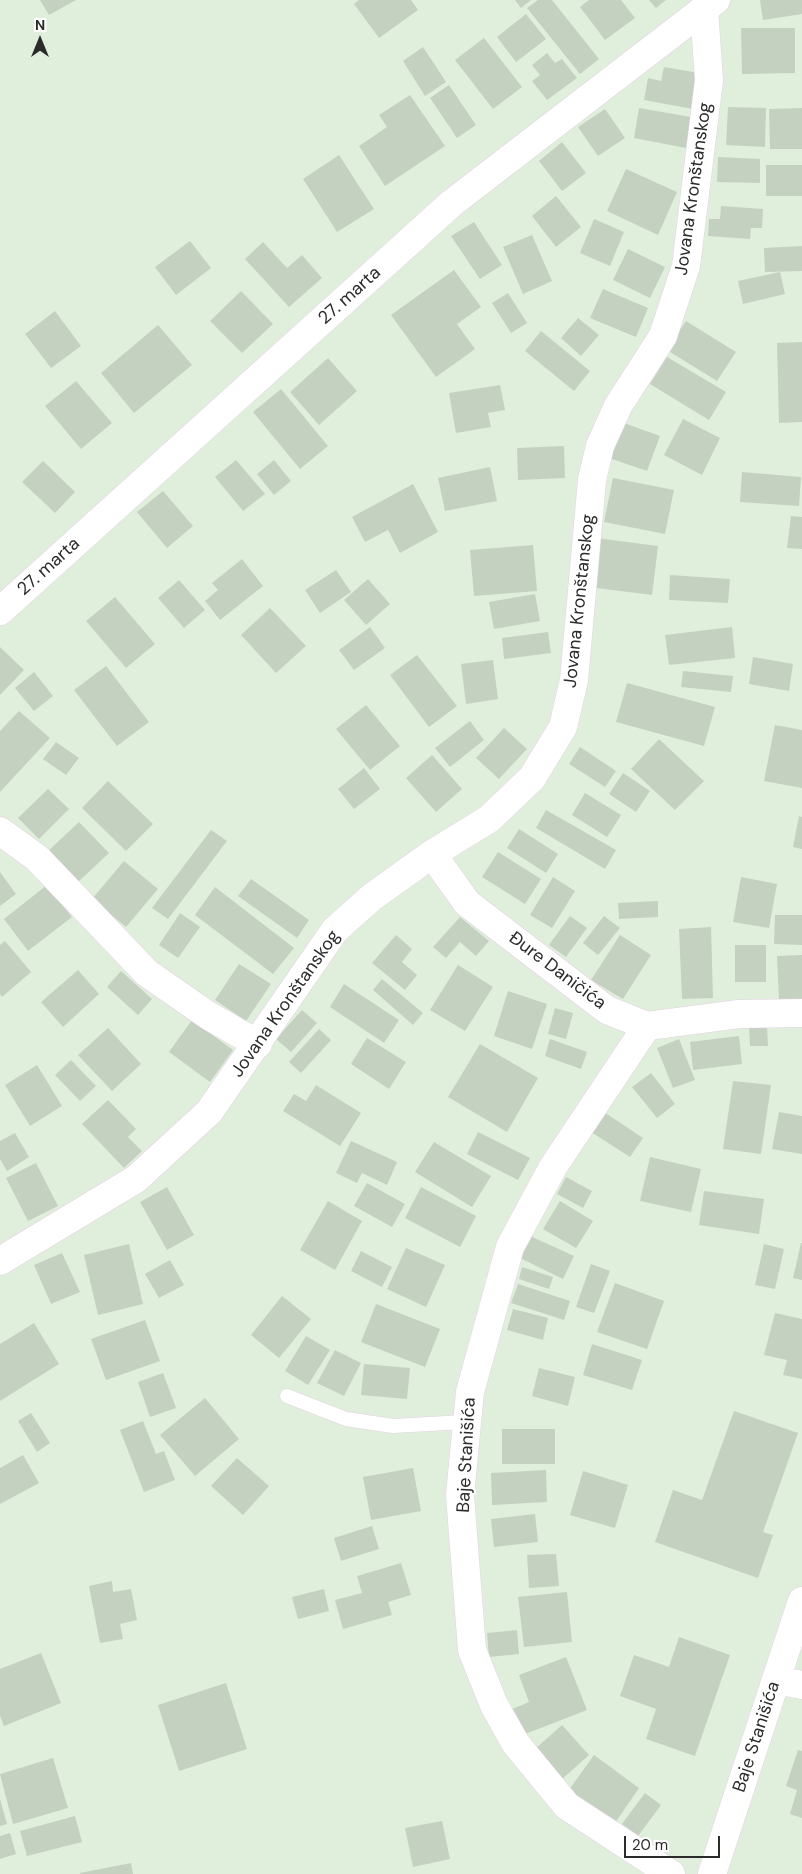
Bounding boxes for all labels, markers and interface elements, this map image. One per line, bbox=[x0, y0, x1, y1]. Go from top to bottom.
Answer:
north arrow bbox=[15, 15, 65, 65]
text: N bbox=[35, 16, 45, 34]
street label: Jovana Kronštanskog bbox=[671, 101, 717, 277]
street label: 27. marta bbox=[314, 262, 386, 330]
street label: Jovana Kronštanskog bbox=[560, 513, 600, 689]
street label: 27. marta bbox=[13, 533, 85, 601]
street label: Jovana Kronštanskog bbox=[227, 926, 345, 1082]
street label: Đure Daničića bbox=[504, 927, 610, 1015]
street label: Baje Stanišića bbox=[453, 1397, 481, 1513]
street label: Baje Stanišića bbox=[729, 1679, 785, 1795]
scale bar bbox=[627, 1826, 723, 1858]
text: 20 m bbox=[632, 1835, 668, 1855]

